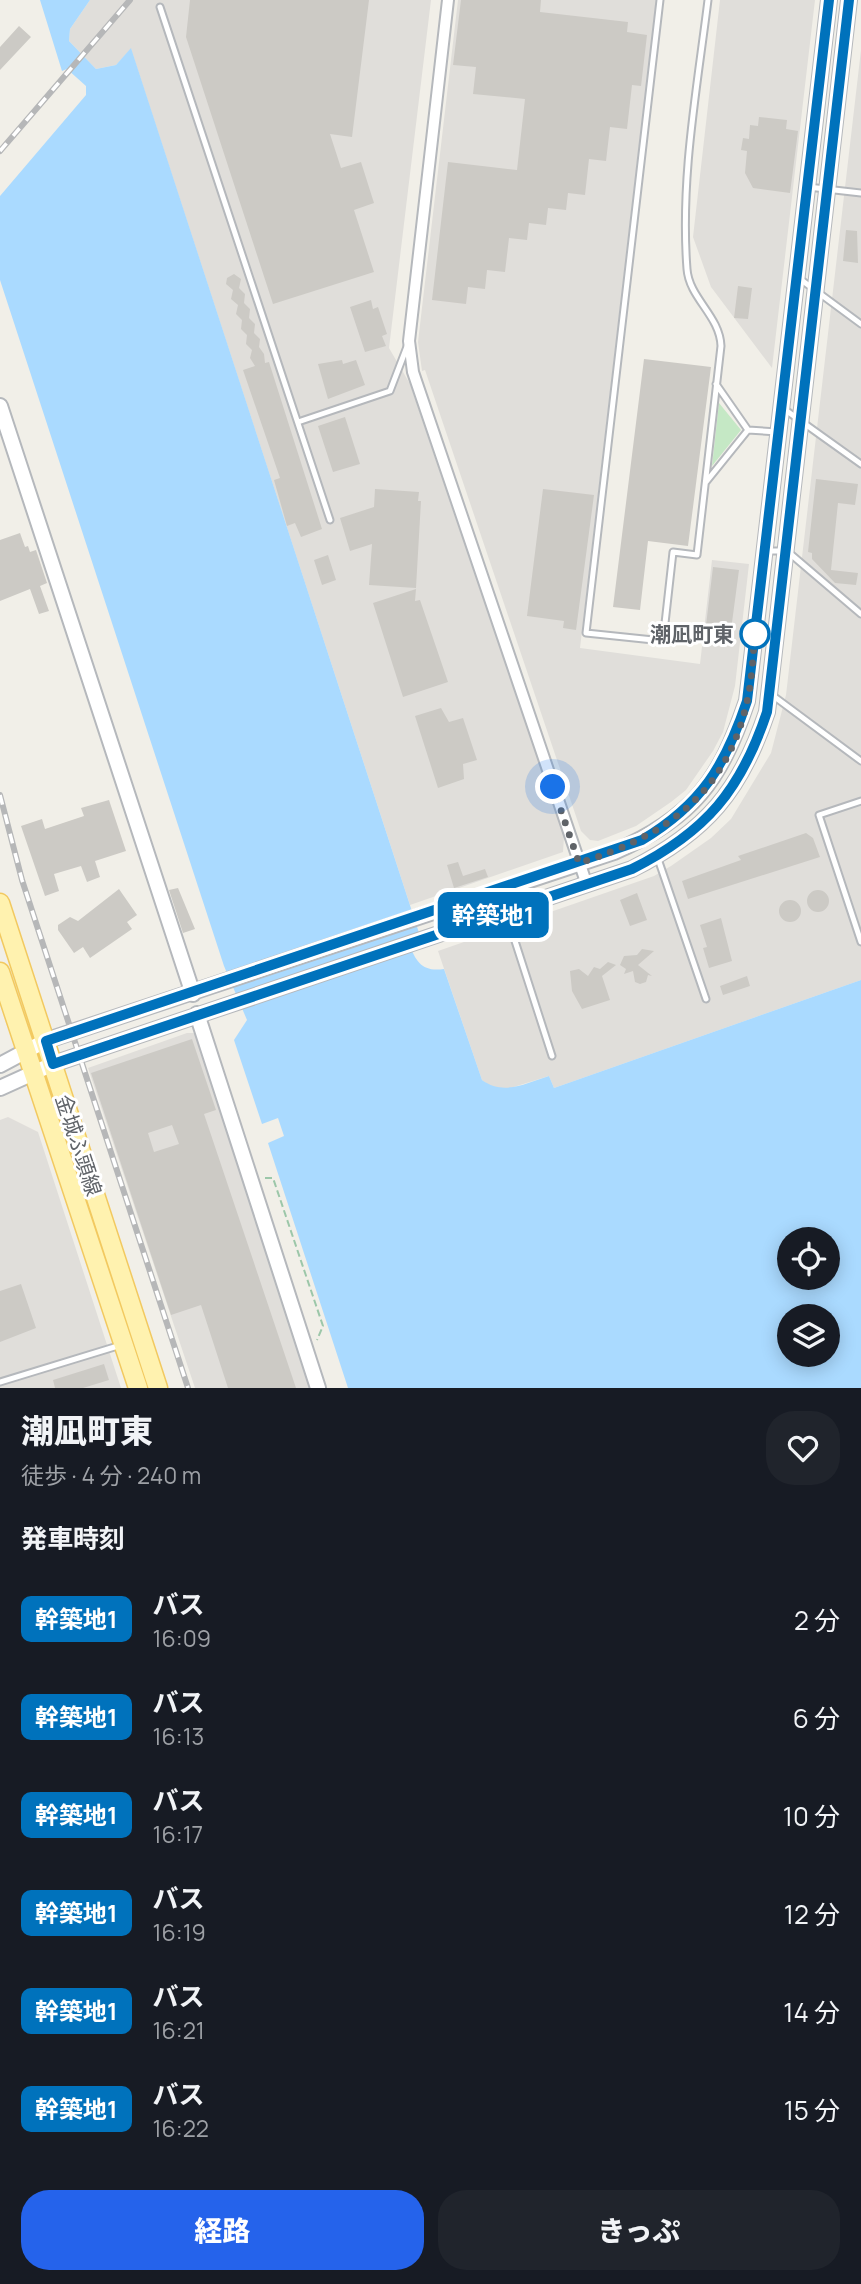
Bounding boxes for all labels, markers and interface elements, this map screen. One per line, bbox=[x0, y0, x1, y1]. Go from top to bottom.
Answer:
marker: 潮凪町東 bbox=[740, 619, 770, 649]
place label: 潮凪町東 bbox=[650, 620, 734, 648]
your location bbox=[535, 769, 570, 804]
line badge: 幹築地1 bbox=[444, 892, 542, 938]
text: 幹築地1 bbox=[452, 898, 534, 931]
street label: 金城ふ頭線 bbox=[49, 1091, 109, 1199]
map controls bbox=[777, 1227, 840, 1367]
button: locate bbox=[777, 1227, 840, 1290]
button: layers bbox=[777, 1304, 840, 1367]
text: 潮凪町東 bbox=[21, 1408, 153, 1453]
button: heart bbox=[766, 1411, 840, 1485]
text: 徒歩 · 4 分 · 240 m bbox=[21, 1459, 201, 1491]
text: 発車時刻 bbox=[21, 1520, 125, 1556]
text: バス bbox=[153, 1586, 205, 1622]
text: 幹築地1 bbox=[35, 1602, 118, 1635]
text: 2 分 bbox=[794, 1602, 840, 1638]
text: 16:09 bbox=[153, 1622, 211, 1654]
text: バス bbox=[153, 1684, 205, 1720]
text: 幹築地1 bbox=[35, 1700, 118, 1733]
text: 6 分 bbox=[793, 1700, 840, 1736]
text: 16:13 bbox=[153, 1720, 204, 1752]
text: バス bbox=[153, 1782, 205, 1818]
text: 幹築地1 bbox=[35, 1798, 118, 1831]
text: 10 分 bbox=[783, 1798, 840, 1834]
text: 16:17 bbox=[153, 1818, 203, 1850]
text: バス bbox=[153, 1880, 205, 1916]
text: 幹築地1 bbox=[35, 1896, 118, 1929]
text: 12 分 bbox=[784, 1896, 840, 1932]
text: 16:19 bbox=[153, 1916, 206, 1948]
text: バス bbox=[153, 1978, 205, 2014]
text: 幹築地1 bbox=[35, 1994, 118, 2027]
text: 14 分 bbox=[783, 1994, 840, 2030]
text: 16:21 bbox=[153, 2014, 205, 2046]
text: バス bbox=[153, 2076, 205, 2112]
text: 幹築地1 bbox=[35, 2092, 118, 2125]
text: 15 分 bbox=[784, 2092, 840, 2128]
text: 16:22 bbox=[153, 2112, 209, 2144]
button: 経路 bbox=[21, 2190, 424, 2270]
button: きっぷ bbox=[438, 2190, 840, 2270]

